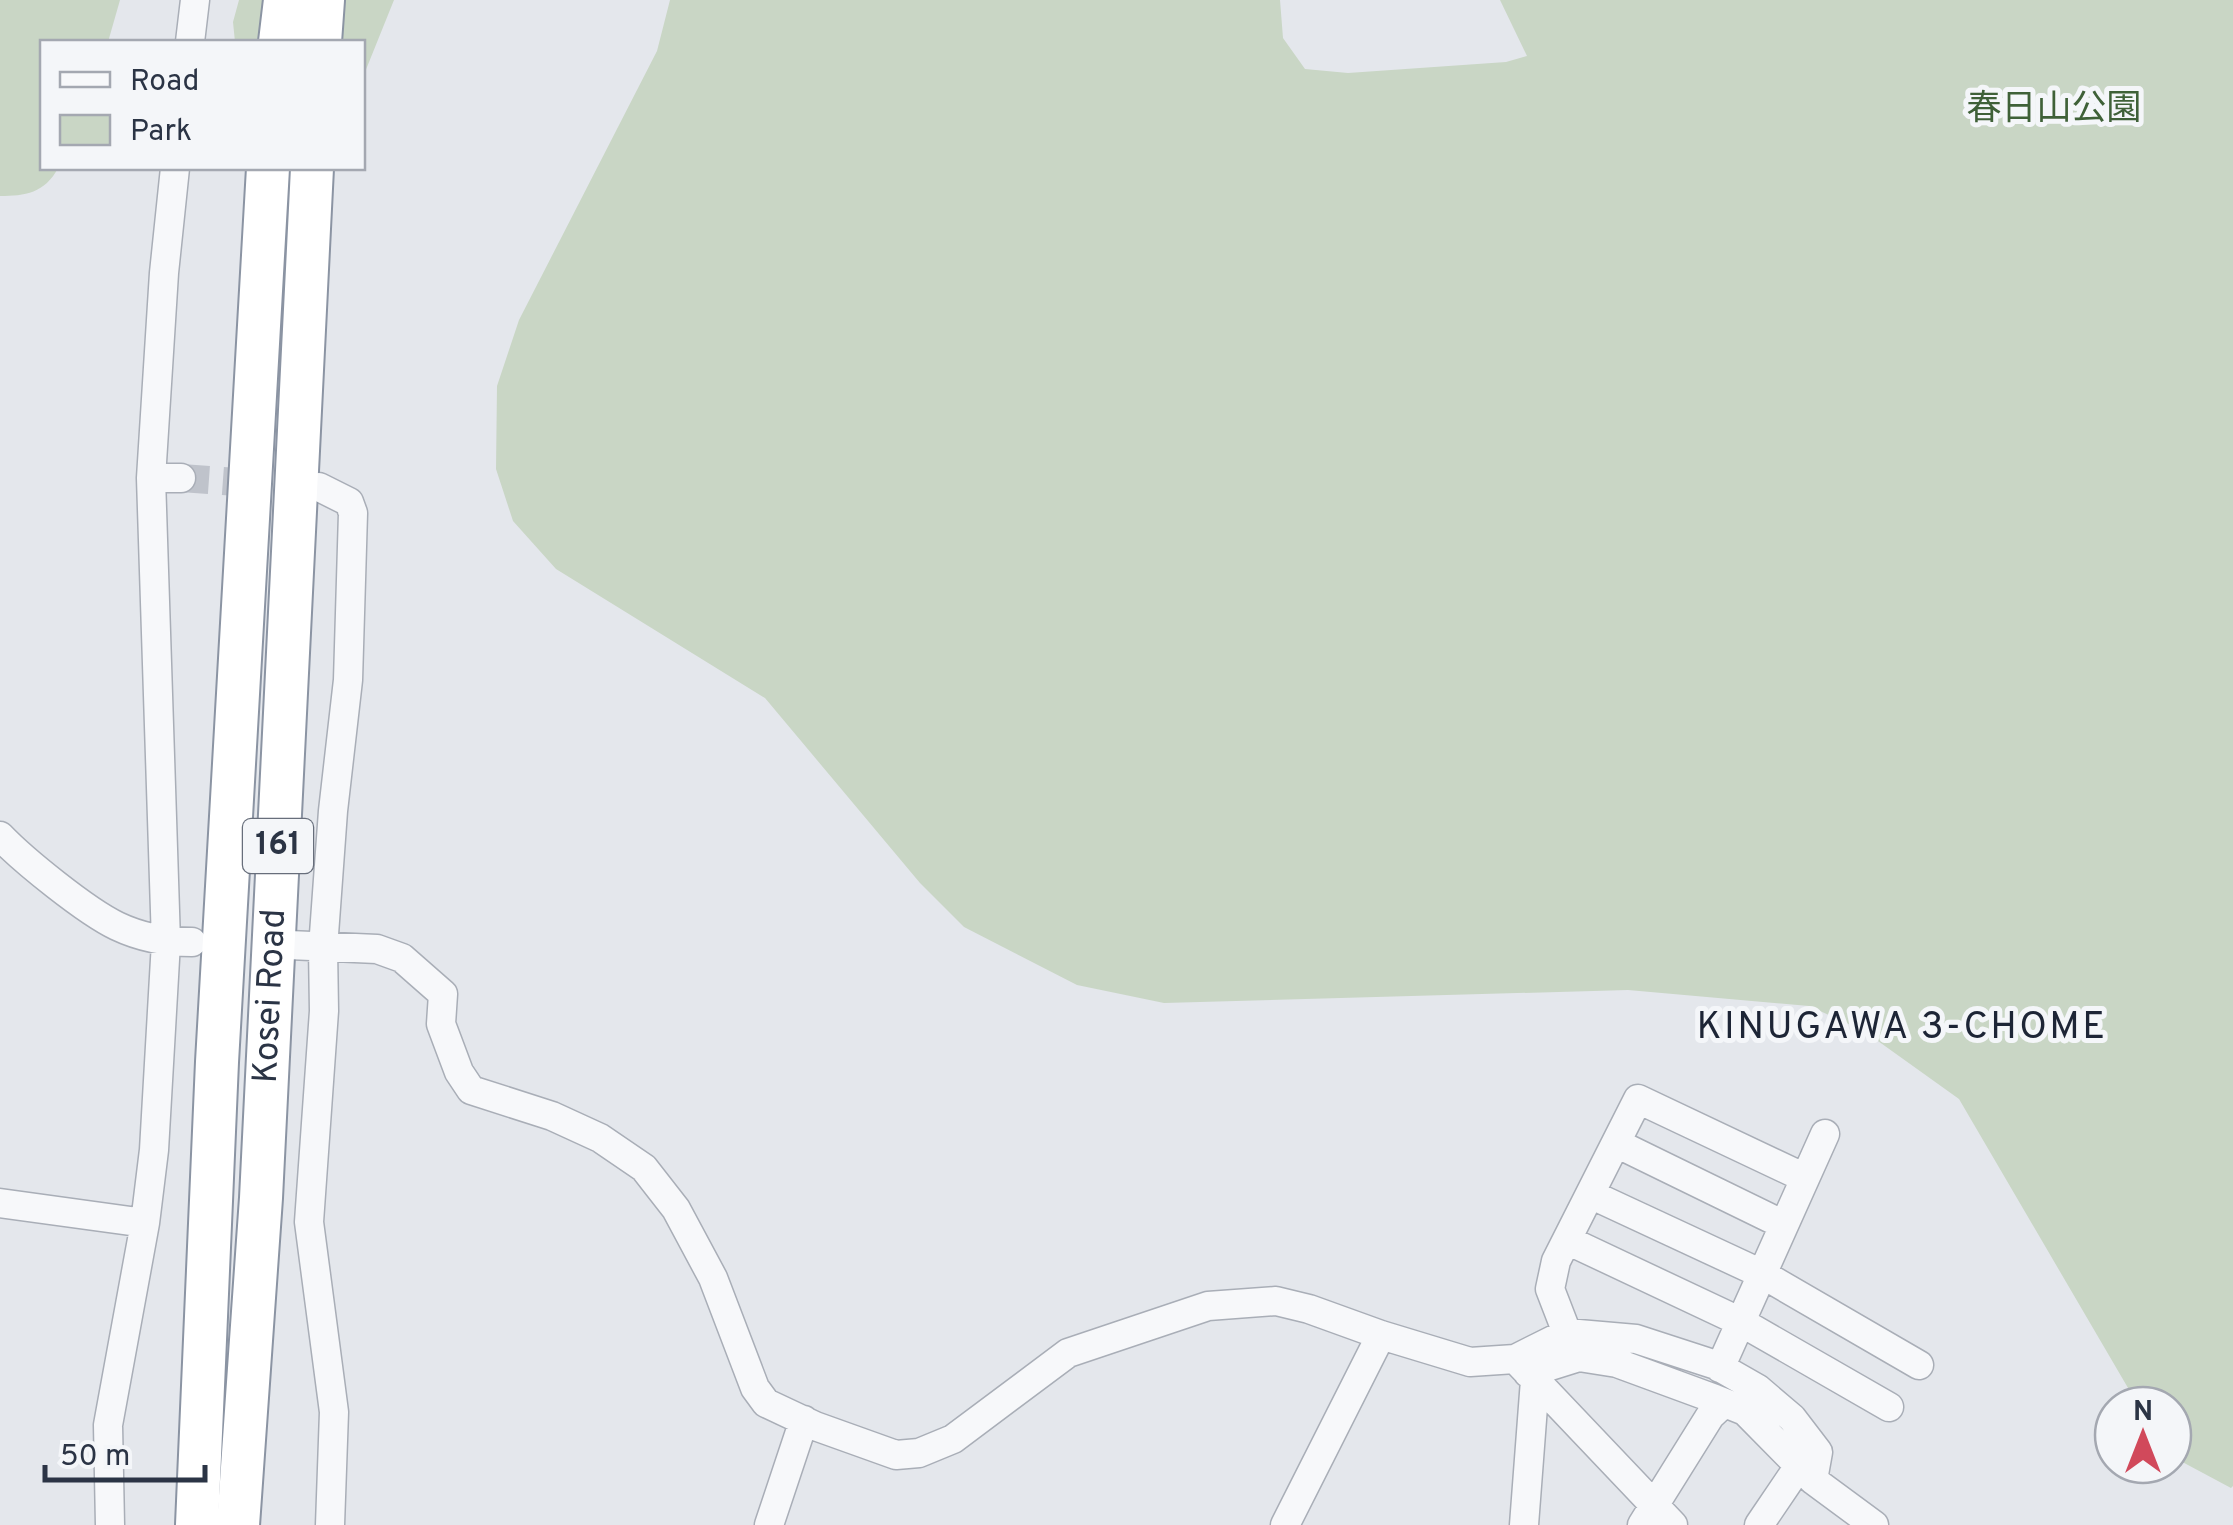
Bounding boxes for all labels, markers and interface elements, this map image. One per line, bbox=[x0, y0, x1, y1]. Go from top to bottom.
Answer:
legend bbox=[40, 40, 365, 170]
text: Road bbox=[130, 64, 199, 101]
park label: 春日山公園 bbox=[1966, 88, 2142, 132]
text: Park bbox=[130, 114, 192, 151]
road number: 161 bbox=[243, 819, 313, 873]
street label: Kosei Road bbox=[245, 908, 297, 1084]
district label: KINUGAWA 3-CHOME bbox=[1697, 1004, 2107, 1053]
north arrow bbox=[2093, 1385, 2193, 1485]
text: N bbox=[2133, 1395, 2153, 1431]
scale bar bbox=[45, 1420, 205, 1482]
text: 50 m bbox=[60, 1439, 130, 1476]

